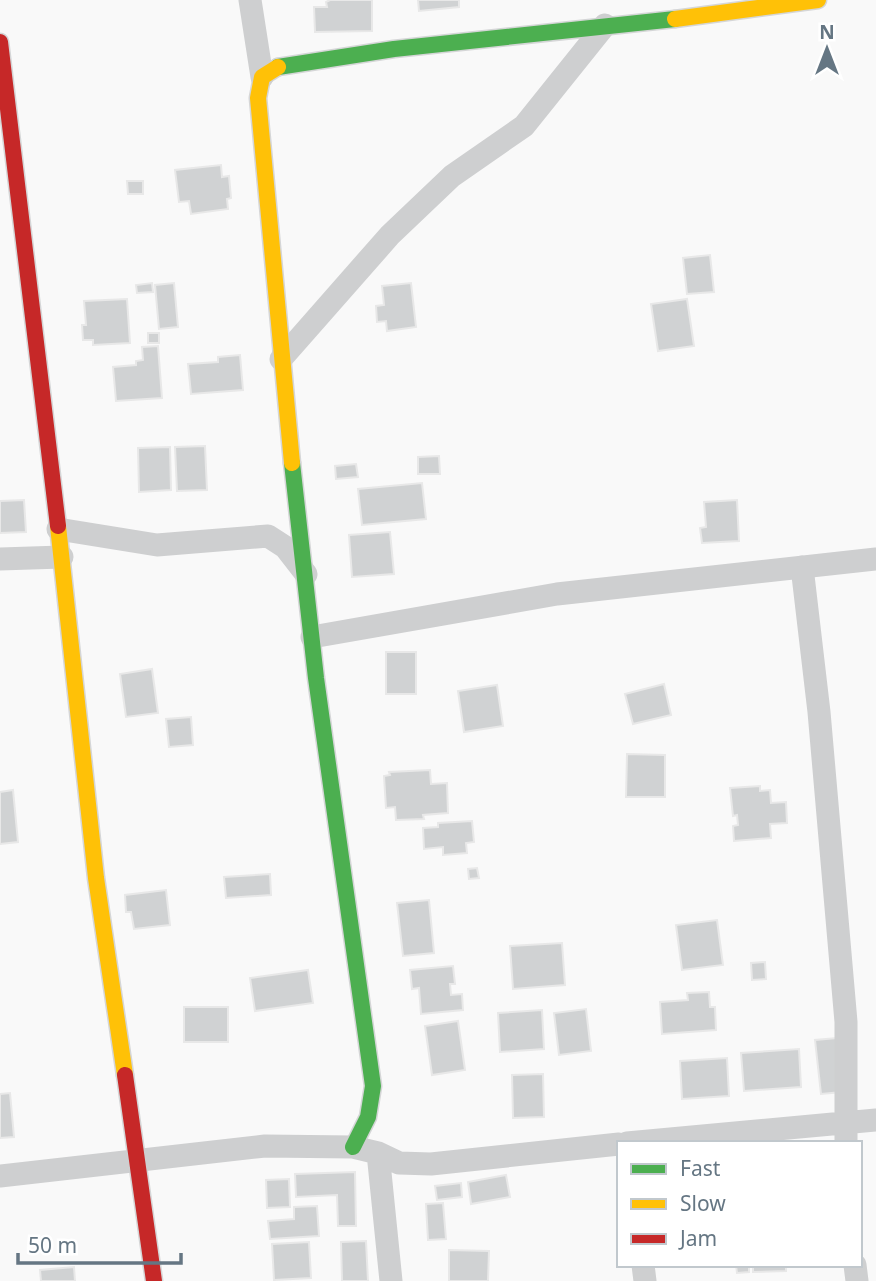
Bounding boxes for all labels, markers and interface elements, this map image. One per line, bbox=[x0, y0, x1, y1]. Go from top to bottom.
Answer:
north arrow bbox=[792, 14, 862, 84]
text: N bbox=[819, 19, 835, 45]
legend bbox=[617, 1141, 862, 1267]
text: Fast bbox=[680, 1154, 721, 1182]
text: Slow bbox=[680, 1189, 726, 1217]
scale bar bbox=[18, 1222, 180, 1266]
text: Jam bbox=[678, 1224, 717, 1252]
text: 50 m bbox=[28, 1231, 77, 1259]

